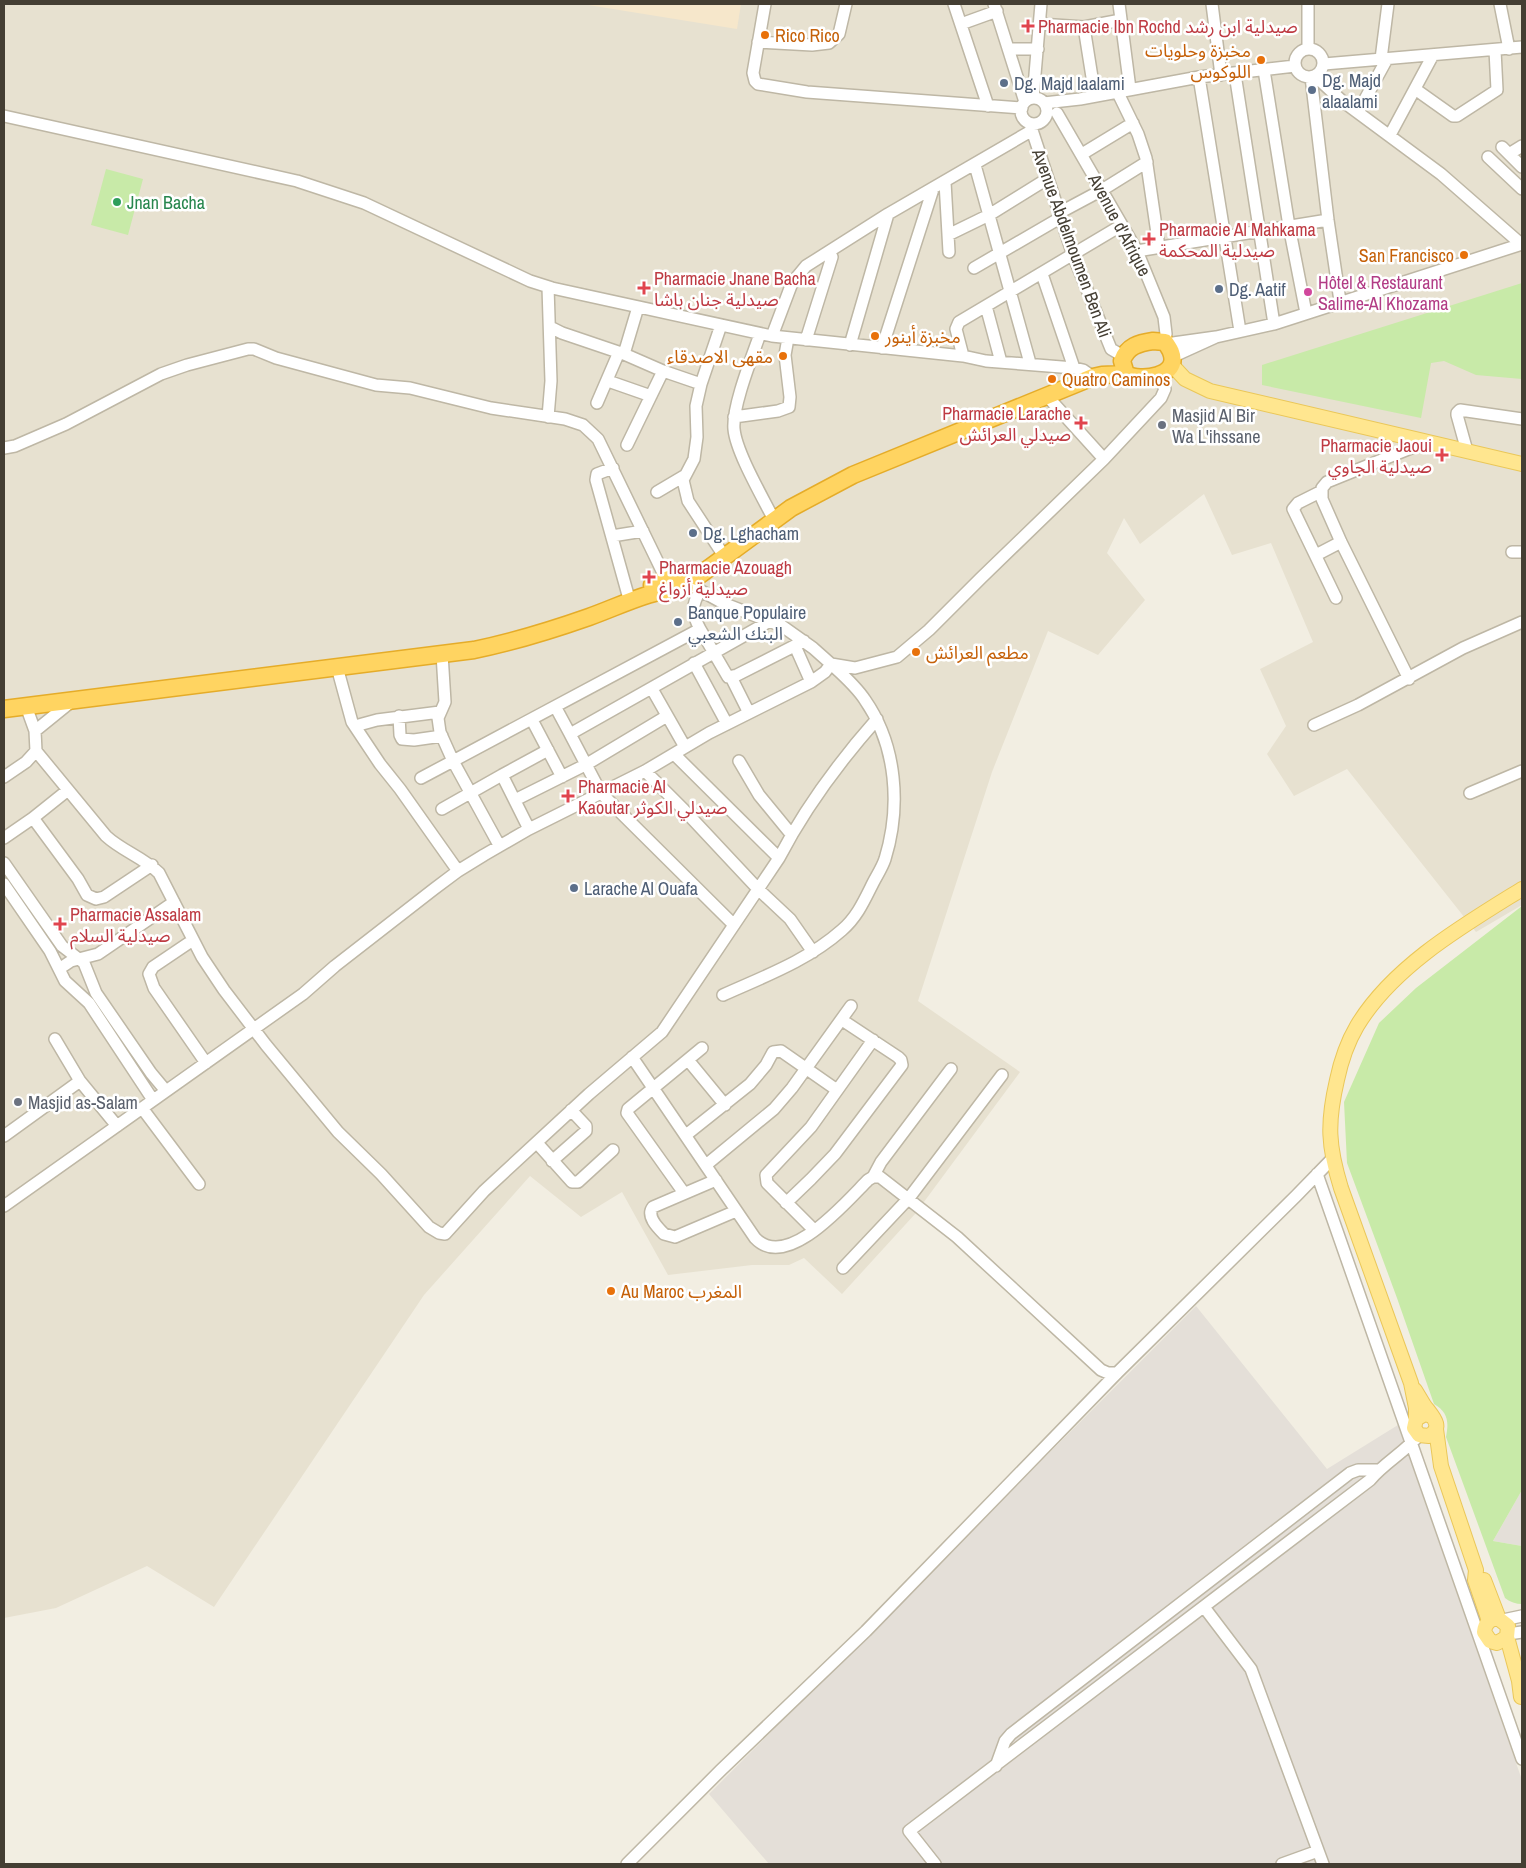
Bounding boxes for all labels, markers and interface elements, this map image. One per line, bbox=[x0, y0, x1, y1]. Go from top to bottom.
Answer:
place label: Pharmacie Ibn Rochd صيدلية ابن رشد bbox=[1038, 14, 1298, 39]
marker: Pharmacie Ibn Rochd صيدلية ابن رشد bbox=[1022, 20, 1034, 32]
place label: Rico Rico bbox=[775, 23, 840, 48]
marker: Rico Rico bbox=[759, 29, 771, 41]
place label: مخبزة وحلويات اللوكوس bbox=[1145, 38, 1251, 84]
marker: مخبزة وحلويات اللوكوس bbox=[1255, 54, 1267, 66]
place label: Dg. Majd alaalami bbox=[1322, 68, 1381, 114]
place label: Dg. Majd laalami bbox=[1014, 71, 1125, 96]
marker: Dg. Majd laalami bbox=[998, 77, 1010, 89]
marker: Dg. Majd alaalami bbox=[1306, 84, 1318, 96]
street label: Avenue Abdelmoumen Ben Ali bbox=[1026, 144, 1118, 341]
street label: Avenue d'Afrique bbox=[1082, 169, 1157, 281]
place label: Jnan Bacha bbox=[127, 190, 205, 215]
marker: Jnan Bacha bbox=[111, 196, 123, 208]
place label: Pharmacie Al Mahkama صيدلية المحكمة bbox=[1159, 217, 1316, 263]
marker: Pharmacie Al Mahkama صيدلية المحكمة bbox=[1143, 233, 1155, 245]
place label: San Francisco bbox=[1359, 243, 1454, 268]
marker: San Francisco bbox=[1458, 249, 1470, 261]
place label: Pharmacie Jnane Bacha صيدلية جنان باشا bbox=[654, 266, 816, 312]
place label: Hôtel & Restaurant Salime-Al Khozama bbox=[1318, 270, 1448, 316]
place label: Dg. Aatif bbox=[1229, 277, 1287, 302]
marker: Pharmacie Jnane Bacha صيدلية جنان باشا bbox=[638, 282, 650, 294]
marker: Dg. Aatif bbox=[1213, 283, 1225, 295]
marker: Hôtel & Restaurant Salime-Al Khozama bbox=[1302, 286, 1314, 298]
place label: مخبزة أينور bbox=[884, 324, 961, 349]
marker: مخبزة أينور bbox=[869, 330, 881, 342]
place label: مقهى الاصدقاء bbox=[667, 344, 773, 369]
marker: مقهى الاصدقاء bbox=[777, 350, 789, 362]
place label: Quatro Caminos bbox=[1062, 367, 1170, 392]
marker: Quatro Caminos bbox=[1046, 373, 1058, 385]
place label: Pharmacie Larache صيدلي العرائش bbox=[942, 401, 1071, 448]
place label: Masjid Al Bir Wa L'ihssane bbox=[1172, 403, 1260, 449]
marker: Pharmacie Larache صيدلي العرائش bbox=[1075, 417, 1087, 429]
marker: Masjid Al Bir Wa L'ihssane bbox=[1156, 419, 1168, 431]
place label: Pharmacie Jaoui صيدلية الجاوي bbox=[1320, 433, 1432, 480]
marker: Pharmacie Jaoui صيدلية الجاوي bbox=[1436, 449, 1448, 461]
place label: Dg. Lghacham bbox=[703, 521, 799, 546]
marker: Dg. Lghacham bbox=[687, 527, 699, 539]
place label: Pharmacie Azouagh صيدلية أزواغ bbox=[659, 555, 792, 603]
marker: Pharmacie Azouagh صيدلية أزواغ bbox=[643, 571, 655, 583]
place label: Banque Populaire البنك الشعبي bbox=[688, 600, 806, 647]
marker: Banque Populaire البنك الشعبي bbox=[672, 616, 684, 628]
place label: مطعم العرائش bbox=[926, 640, 1029, 666]
marker: مطعم العرائش bbox=[910, 646, 922, 658]
place label: Pharmacie Al Kaoutar صيدلي الكوثر bbox=[578, 774, 728, 821]
marker: Pharmacie Al Kaoutar صيدلي الكوثر bbox=[562, 790, 574, 802]
place label: Larache Al Ouafa bbox=[584, 876, 698, 901]
marker: Larache Al Ouafa bbox=[568, 882, 580, 894]
place label: Pharmacie Assalam صيدلية السلام bbox=[70, 902, 201, 950]
marker: Pharmacie Assalam صيدلية السلام bbox=[54, 918, 66, 930]
place label: Masjid as-Salam bbox=[28, 1090, 138, 1115]
marker: Masjid as-Salam bbox=[12, 1096, 24, 1108]
place label: Au Maroc المغرب bbox=[620, 1279, 742, 1304]
marker: Au Maroc المغرب bbox=[605, 1285, 617, 1297]

